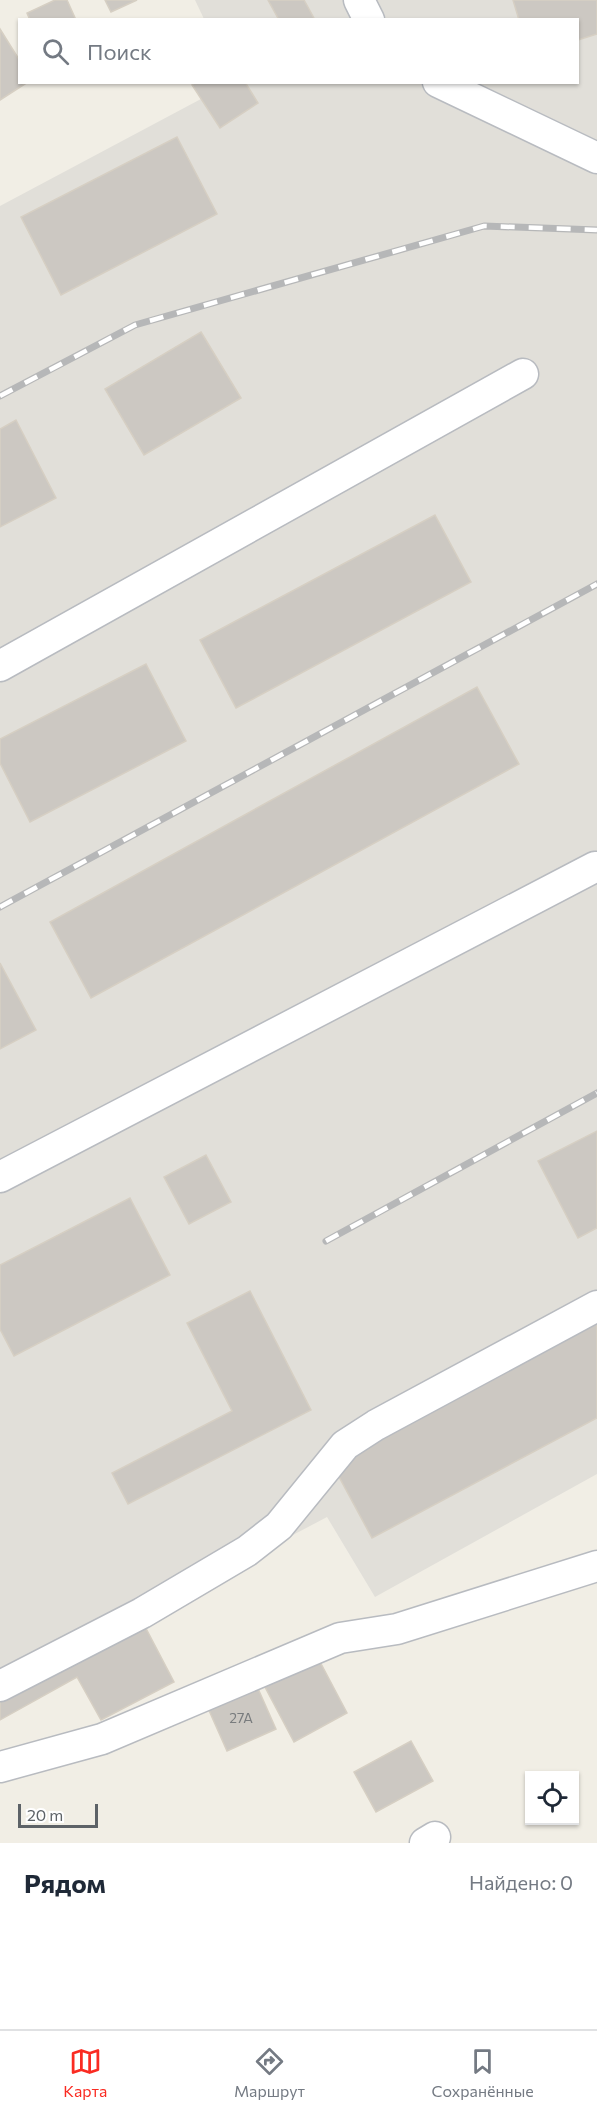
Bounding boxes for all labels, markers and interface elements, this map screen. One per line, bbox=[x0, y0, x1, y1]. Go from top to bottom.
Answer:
search box bbox=[18, 18, 579, 84]
icon: search bbox=[39, 35, 72, 68]
text: Поиск bbox=[87, 38, 152, 65]
house number: 27А bbox=[229, 1709, 253, 1726]
map controls bbox=[525, 1771, 579, 1825]
button: locate bbox=[525, 1771, 579, 1825]
scale bar bbox=[18, 1801, 98, 1828]
text: 20 m bbox=[27, 1805, 63, 1824]
text: Рядом bbox=[24, 1867, 106, 1898]
text: Найдено: 0 bbox=[469, 1870, 573, 1894]
tab: Карта bbox=[63, 2045, 107, 2100]
tab: Маршрут bbox=[234, 2045, 305, 2100]
tab: Сохранённые bbox=[432, 2045, 534, 2100]

